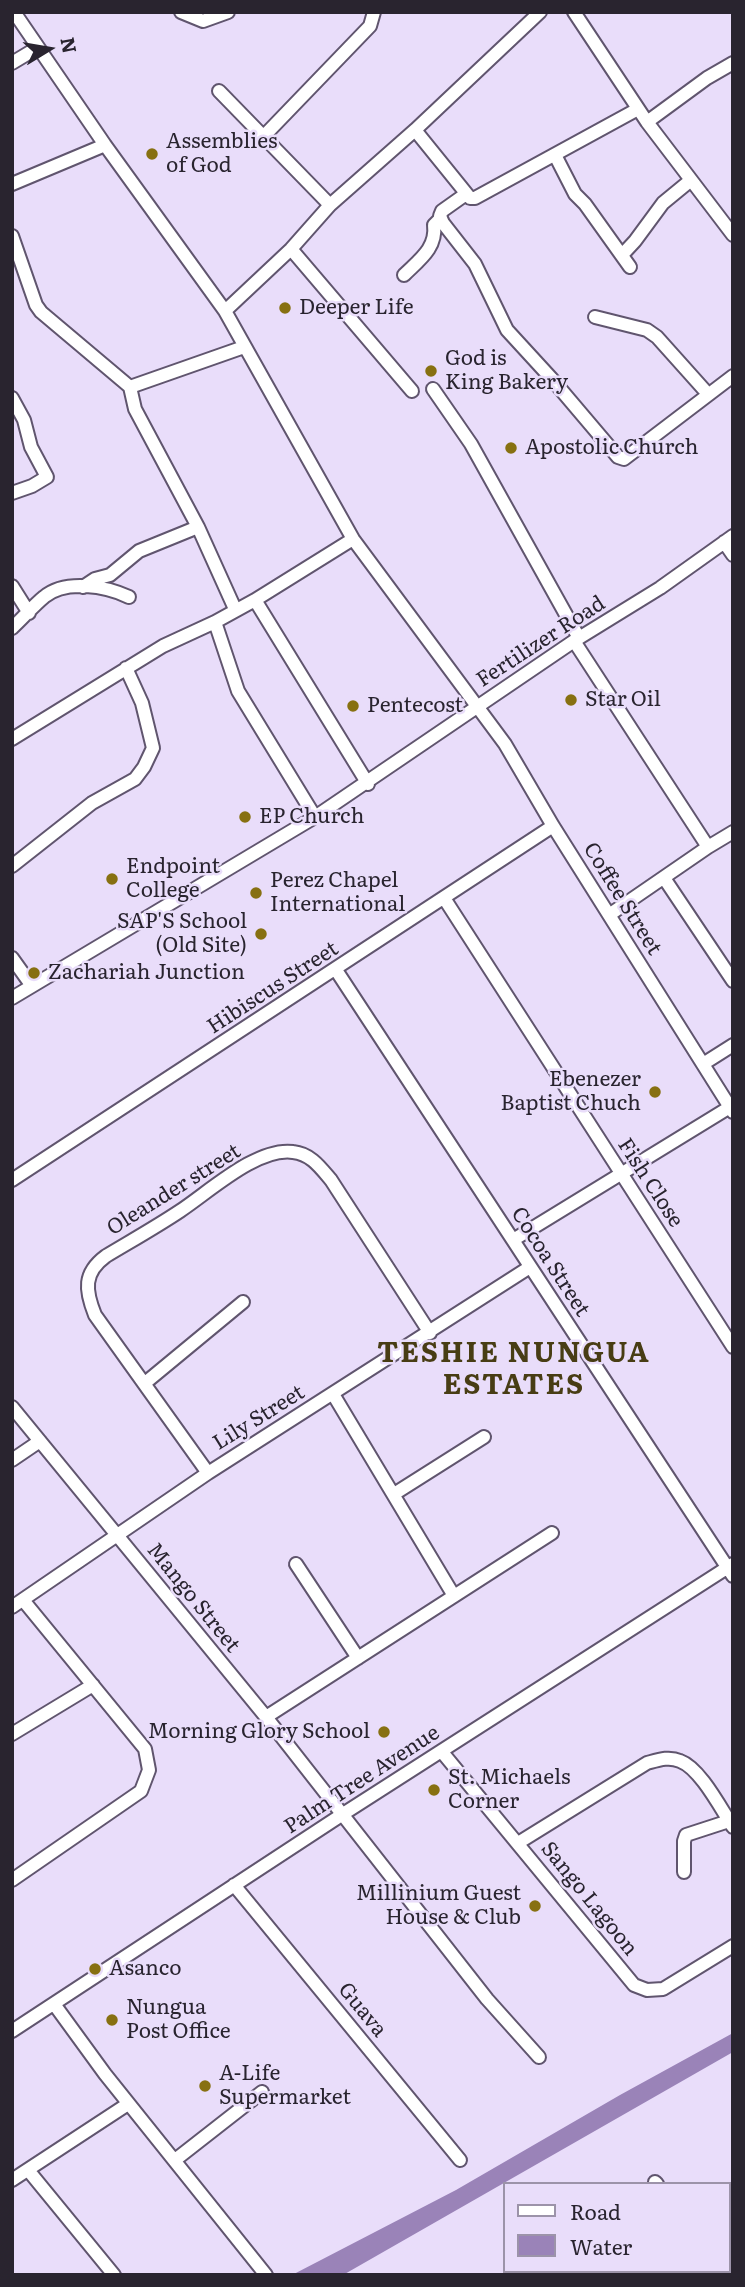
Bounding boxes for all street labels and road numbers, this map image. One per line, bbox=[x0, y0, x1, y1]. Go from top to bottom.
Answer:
street label: Fertilizer Road bbox=[472, 591, 610, 693]
street label: Coffee Street bbox=[577, 838, 667, 960]
street label: Hibiscus Street bbox=[203, 936, 343, 1040]
street label: Fish Close bbox=[612, 1134, 688, 1232]
street label: Oleander street bbox=[103, 1139, 245, 1241]
street label: Cocoa Street bbox=[505, 1203, 595, 1321]
street label: Lily Street bbox=[209, 1380, 309, 1456]
street label: Mango Street bbox=[141, 1538, 245, 1658]
street label: Palm Tree Avenue bbox=[280, 1720, 444, 1840]
street label: Sango Lagoon bbox=[535, 1837, 643, 1961]
street label: Guava bbox=[332, 1978, 392, 2042]

